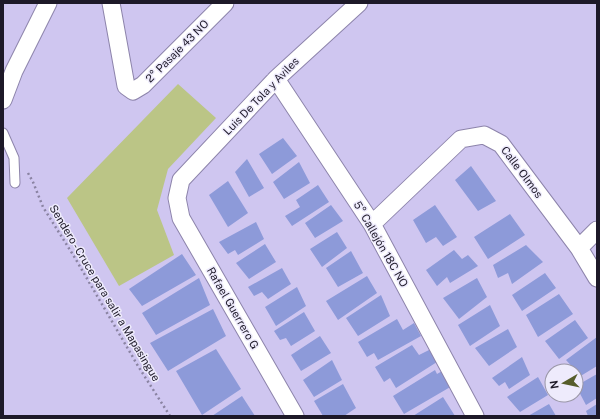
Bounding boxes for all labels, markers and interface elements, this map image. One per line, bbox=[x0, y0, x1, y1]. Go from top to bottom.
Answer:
street label: 2° Pasaje 43 NO bbox=[143, 17, 211, 85]
street label: Luis De Tola y Aviles bbox=[221, 54, 301, 137]
street label: Calle Olmos bbox=[499, 144, 545, 200]
street label: 5° Callejón 18C NO bbox=[352, 199, 410, 289]
street label: Sendero - Cruce para salir a Mapasingue bbox=[47, 203, 163, 383]
street label: Rafael Guerrero G bbox=[205, 265, 261, 351]
north arrow bbox=[544, 363, 584, 403]
text: N bbox=[548, 379, 561, 390]

